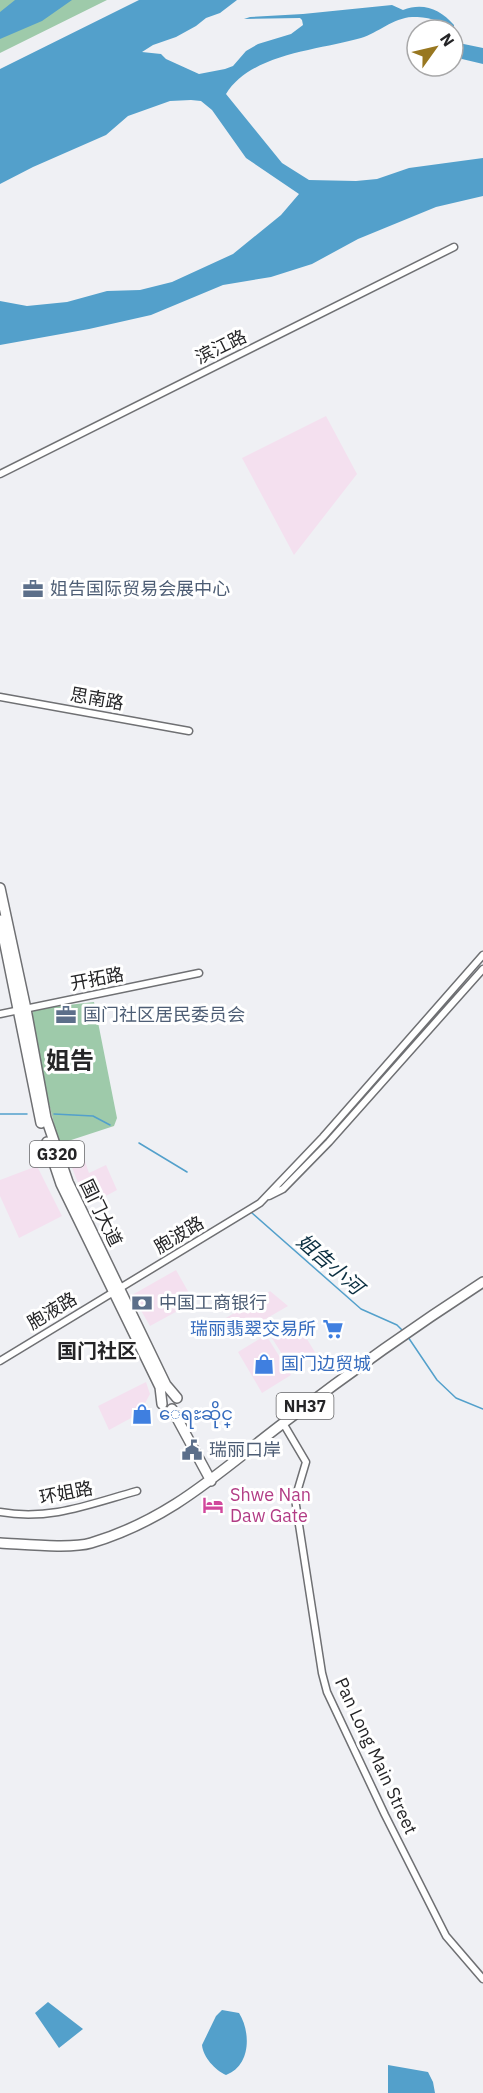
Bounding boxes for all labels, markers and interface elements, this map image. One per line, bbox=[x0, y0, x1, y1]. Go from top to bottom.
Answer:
north arrow bbox=[405, 18, 465, 78]
text: N bbox=[436, 29, 459, 50]
street label: 滨江路 bbox=[191, 324, 250, 369]
office icon: 姐告国际贸易会展中心 bbox=[21, 577, 45, 601]
place label: 姐告国际贸易会展中心 bbox=[50, 577, 230, 600]
street label: 思南路 bbox=[69, 682, 126, 715]
street label: 开拓路 bbox=[68, 962, 126, 995]
office icon: 国门社区居民委员会 bbox=[54, 1003, 78, 1027]
place label: 国门社区居民委员会 bbox=[83, 1003, 245, 1026]
district label: 姐告 bbox=[46, 1044, 94, 1076]
road number: G320 bbox=[30, 1141, 84, 1167]
street label: 国门大道 bbox=[75, 1175, 128, 1250]
street label: 胞波路 bbox=[150, 1211, 208, 1258]
water label: 姐告小河 bbox=[291, 1227, 372, 1303]
street label: 胞液路 bbox=[23, 1287, 81, 1334]
bank icon: 中国工商银行 bbox=[130, 1291, 154, 1315]
place label: 中国工商银行 bbox=[159, 1291, 267, 1314]
place label: 瑞丽翡翠交易所 bbox=[190, 1317, 316, 1340]
supermarket icon: 瑞丽翡翠交易所 bbox=[321, 1317, 345, 1341]
district label: 国门社区 bbox=[57, 1337, 137, 1364]
shop icon: 国门边贸城 bbox=[252, 1352, 276, 1376]
place label: 国门边贸城 bbox=[281, 1352, 371, 1375]
road number: NH37 bbox=[276, 1393, 334, 1419]
place label: ေရႊဆိုင္ bbox=[159, 1400, 233, 1429]
shop icon: ေရႊဆိုင္ bbox=[130, 1402, 154, 1426]
public building icon: 瑞丽口岸 bbox=[180, 1438, 204, 1462]
place label: 瑞丽口岸 bbox=[209, 1438, 281, 1461]
street label: 环姐路 bbox=[37, 1476, 95, 1509]
place label: Shwe Nan Daw Gate bbox=[230, 1483, 311, 1527]
hotel icon: Shwe Nan Daw Gate bbox=[201, 1493, 225, 1517]
street label: Pan Long Main Street bbox=[330, 1674, 423, 1838]

